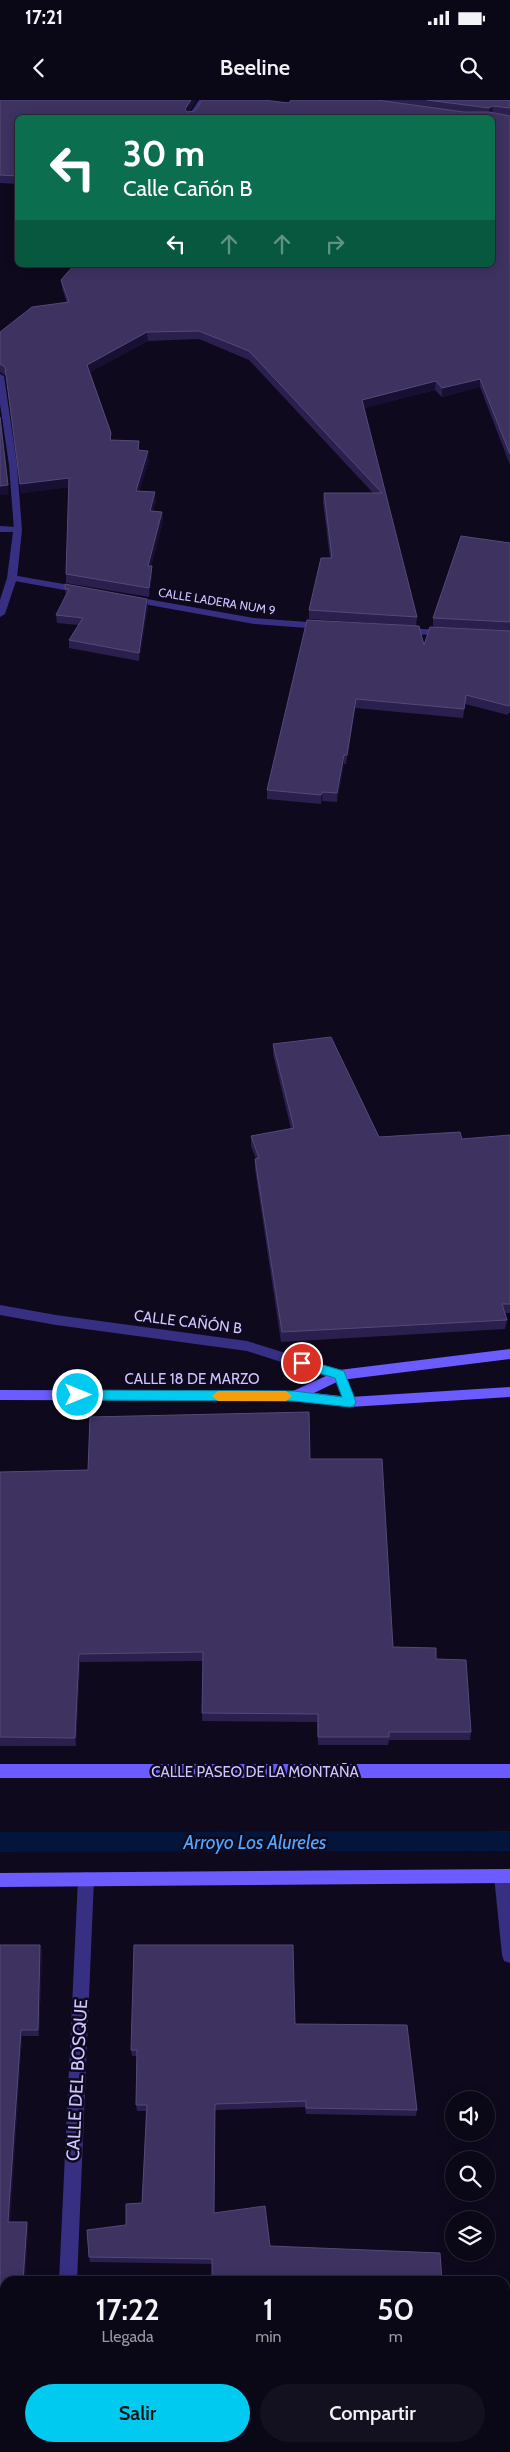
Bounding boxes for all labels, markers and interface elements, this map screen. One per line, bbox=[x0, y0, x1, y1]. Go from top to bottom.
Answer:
text: 17:21 bbox=[25, 6, 63, 29]
icon: back bbox=[25, 54, 53, 82]
text: Beeline bbox=[220, 54, 290, 81]
icon: search bbox=[457, 54, 485, 82]
text: 30 m bbox=[123, 132, 205, 175]
icon: left bbox=[40, 135, 105, 200]
text: Calle Cañón B bbox=[123, 175, 253, 202]
icon: left bbox=[162, 230, 190, 258]
icon: ahead bbox=[215, 230, 243, 258]
icon: ahead bbox=[268, 230, 296, 258]
icon: right bbox=[321, 230, 349, 258]
street label: CALLE LADERA NUM 9 bbox=[157, 584, 277, 618]
street label: CALLE CAÑÓN B bbox=[133, 1305, 243, 1338]
pin bbox=[281, 1342, 323, 1384]
icon: arrive bbox=[288, 1349, 316, 1377]
position arrow bbox=[51, 1368, 103, 1420]
street label: CALLE 18 DE MARZO bbox=[124, 1370, 260, 1388]
street label: CALLE PASEO DE LA MONTAÑA bbox=[151, 1763, 359, 1781]
water label: Arroyo Los Alureles bbox=[183, 1831, 326, 1854]
street label: CALLE DEL BOSQUE bbox=[62, 1998, 92, 2162]
map controls bbox=[445, 2091, 495, 2261]
button: sound bbox=[445, 2091, 495, 2141]
button: search bbox=[445, 2151, 495, 2201]
button: layers bbox=[445, 2211, 495, 2261]
text: 17:22 bbox=[96, 2291, 160, 2328]
text: 1 bbox=[263, 2291, 274, 2328]
text: 50 bbox=[377, 2291, 414, 2328]
text: Llegada bbox=[102, 2327, 154, 2346]
text: min bbox=[255, 2327, 282, 2346]
text: m bbox=[389, 2327, 403, 2346]
button: Salir bbox=[25, 2384, 250, 2442]
button: Compartir bbox=[260, 2384, 485, 2442]

